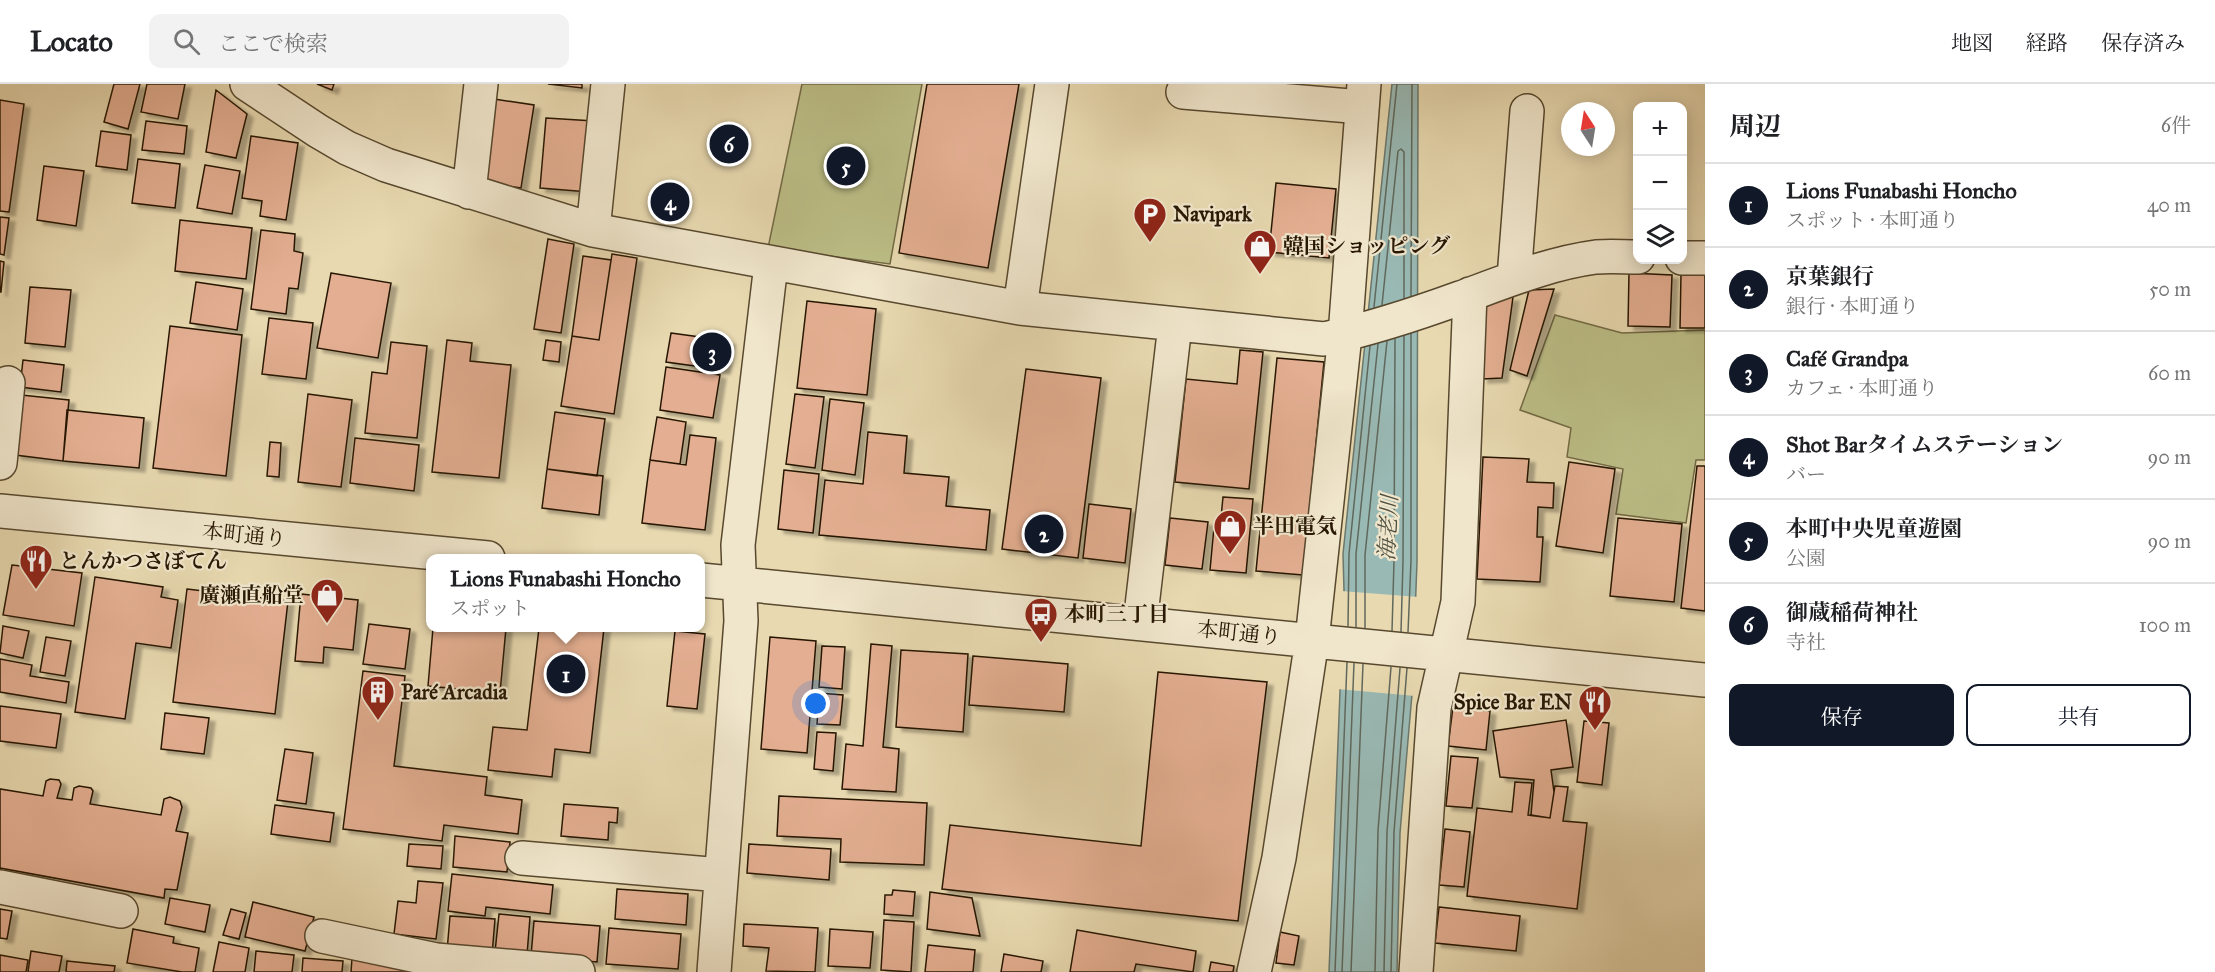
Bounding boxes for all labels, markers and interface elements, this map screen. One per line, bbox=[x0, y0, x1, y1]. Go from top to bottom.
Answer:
search box bbox=[149, 14, 569, 68]
text: Locato bbox=[30, 24, 113, 59]
icon: search bbox=[170, 25, 203, 58]
text: ここで検索 bbox=[218, 30, 328, 57]
text: 地図 bbox=[1951, 30, 1993, 56]
text: 経路 bbox=[2026, 30, 2068, 56]
text: 保存済み bbox=[2101, 30, 2185, 56]
north arrow bbox=[1561, 102, 1615, 156]
map controls bbox=[1633, 102, 1687, 264]
button: + bbox=[1633, 102, 1687, 156]
text: 周辺 bbox=[1729, 110, 1781, 142]
text: 6件 bbox=[2161, 113, 2191, 137]
pin: 6 bbox=[710, 122, 748, 166]
pin: 5 bbox=[826, 144, 866, 188]
button: − bbox=[1633, 156, 1687, 210]
text: Lions Funabashi Honcho bbox=[1786, 177, 2017, 204]
pin: 4 bbox=[650, 180, 690, 224]
text: 1 bbox=[1745, 193, 1752, 217]
text: 40 m bbox=[2147, 193, 2191, 217]
parking icon: Navipark bbox=[1132, 196, 1168, 243]
place label: Navipark bbox=[1173, 201, 1253, 227]
text: スポット · 本町通り bbox=[1786, 208, 1959, 232]
button: layers bbox=[1633, 210, 1687, 264]
shop icon: 韓国ショッピング bbox=[1242, 228, 1278, 275]
place label: 韓国ショッピング bbox=[1283, 233, 1450, 259]
text: 京葉銀行 bbox=[1786, 263, 1874, 290]
text: 2 bbox=[1744, 277, 1753, 301]
text: 50 m bbox=[2149, 277, 2191, 301]
text: 銀行 · 本町通り bbox=[1786, 294, 1919, 318]
pin: 3 bbox=[692, 330, 732, 374]
text: Café Grandpa bbox=[1786, 345, 1908, 372]
text: 3 bbox=[1745, 361, 1753, 385]
text: 60 m bbox=[2148, 361, 2191, 385]
text: カフェ · 本町通り bbox=[1786, 376, 1938, 400]
text: Shot Barタイムステーション bbox=[1786, 431, 2063, 458]
text: 4 bbox=[1743, 445, 1754, 469]
text: 90 m bbox=[2148, 445, 2191, 469]
text: バー bbox=[1786, 462, 1826, 486]
water label: 海老川 bbox=[1373, 492, 1403, 562]
shop icon: 半田電気 bbox=[1212, 508, 1248, 555]
pin: 2 bbox=[1024, 512, 1064, 556]
place label: 半田電気 bbox=[1253, 513, 1337, 539]
text: 本町中央児童遊園 bbox=[1786, 515, 1962, 542]
street label: 本町通り bbox=[201, 518, 287, 552]
text: 5 bbox=[1744, 529, 1753, 553]
text: 90 m bbox=[2148, 529, 2191, 553]
restaurant icon: とんかつさぼてん bbox=[18, 543, 54, 590]
text: 公園 bbox=[1786, 546, 1826, 570]
place label: とんかつさぼてん bbox=[59, 548, 227, 574]
popup bbox=[426, 554, 705, 632]
text: Lions Funabashi Honcho bbox=[450, 565, 681, 592]
shop icon: 廣瀬直船堂 bbox=[309, 577, 345, 624]
place label: 廣瀬直船堂 bbox=[199, 582, 304, 608]
text: スポット bbox=[450, 596, 530, 620]
bus stop icon: 本町三丁目 bbox=[1023, 596, 1059, 643]
text: 御蔵稲荷神社 bbox=[1786, 599, 1918, 626]
place label: 本町三丁目 bbox=[1064, 601, 1169, 627]
text: 6 bbox=[1743, 613, 1754, 637]
text: 100 m bbox=[2139, 613, 2191, 637]
street label: 本町通り bbox=[1196, 616, 1282, 650]
text: 寺社 bbox=[1786, 630, 1826, 654]
pin: 1 bbox=[546, 652, 586, 696]
building icon: Paré Arcadia bbox=[360, 674, 396, 721]
place label: Paré Arcadia bbox=[401, 679, 508, 705]
restaurant icon: Spice Bar EN bbox=[1577, 684, 1613, 731]
button: 保存 bbox=[1729, 684, 1954, 746]
button: 共有 bbox=[1966, 684, 2191, 746]
your location bbox=[801, 689, 830, 718]
place label: Spice Bar EN bbox=[1454, 689, 1572, 715]

